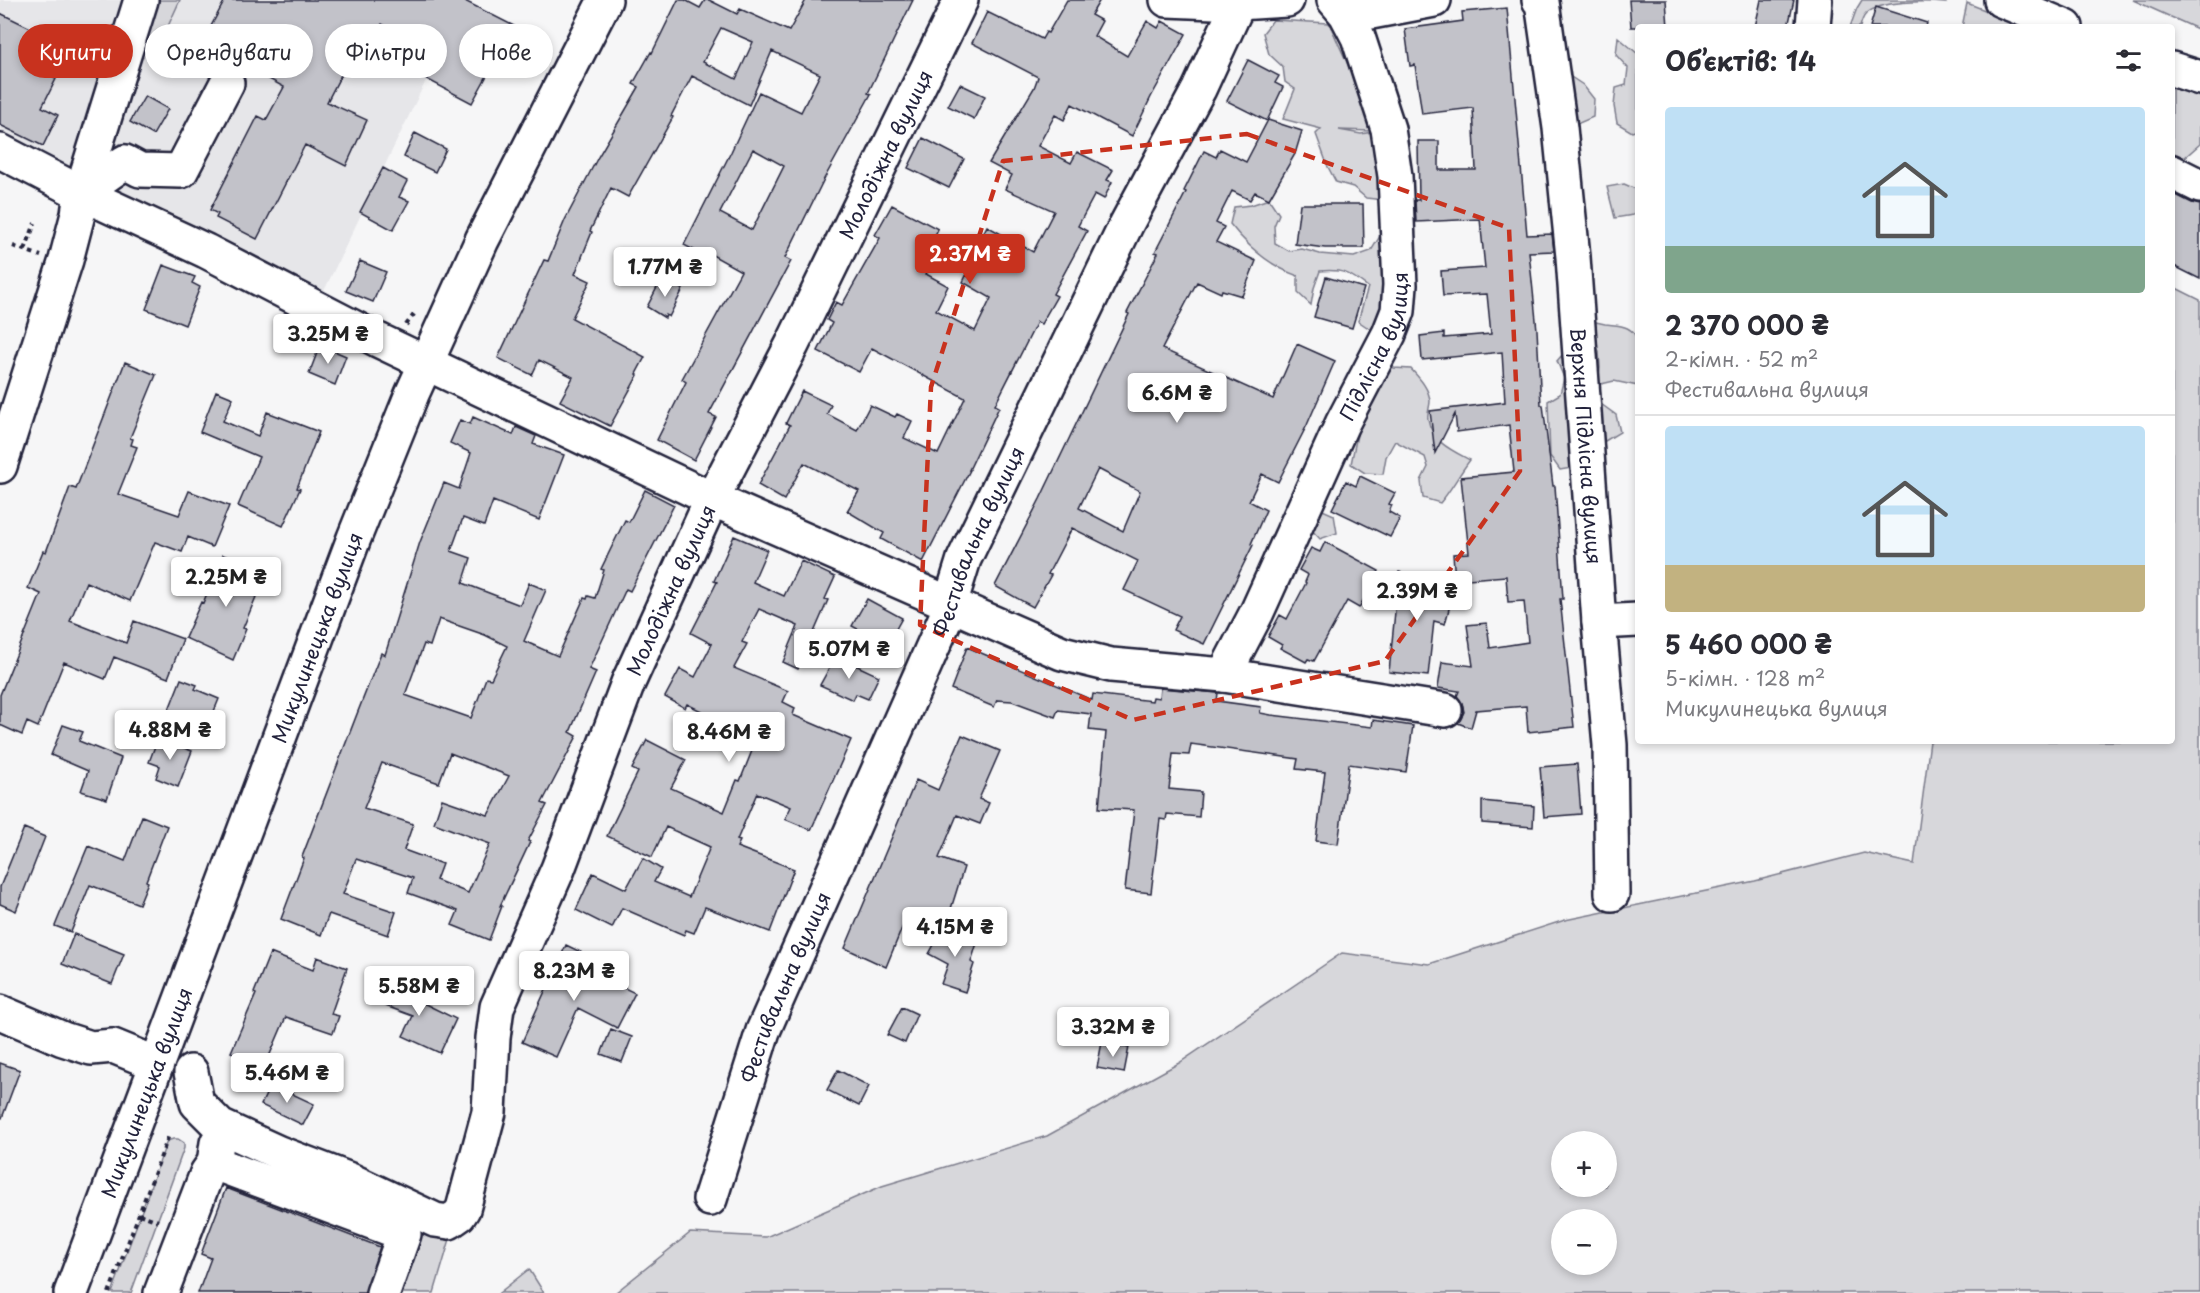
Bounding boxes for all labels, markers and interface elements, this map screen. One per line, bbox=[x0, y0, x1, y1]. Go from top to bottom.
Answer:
chip: Купити bbox=[18, 24, 133, 78]
chip: Орендувати bbox=[145, 24, 313, 78]
chip: Фільтри bbox=[325, 24, 447, 78]
chip: Нове bbox=[459, 24, 553, 78]
text: Об’єктів: 14 bbox=[1665, 41, 1816, 80]
icon: filters bbox=[2112, 44, 2145, 77]
street label: Молодіжна вулиця bbox=[831, 65, 940, 244]
icon: home bbox=[1851, 146, 1959, 254]
pin: 2.37M ₴ bbox=[915, 234, 1025, 285]
text: 2.37M ₴ bbox=[929, 238, 1011, 268]
pin: 1.77M ₴ bbox=[610, 247, 720, 298]
text: 1.77M ₴ bbox=[628, 251, 703, 281]
street label: Підлісна вулиця bbox=[1331, 271, 1415, 426]
text: 2 370 000 ₴ bbox=[1665, 305, 1829, 344]
pin: 3.25M ₴ bbox=[273, 314, 383, 365]
text: 3.25M ₴ bbox=[287, 318, 369, 348]
street label: Верхня Підлісна вулиця bbox=[1563, 327, 1610, 565]
text: 2-кімн. · 52 m² bbox=[1665, 344, 1818, 374]
pin: 6.6M ₴ bbox=[1128, 373, 1226, 424]
text: Фестивальна вулиця bbox=[1665, 374, 1869, 404]
text: 6.6M ₴ bbox=[1142, 377, 1212, 407]
street label: Фестивальна вулиця bbox=[924, 441, 1031, 641]
icon: home bbox=[1851, 465, 1959, 573]
street label: Молодіжна вулиця bbox=[618, 500, 723, 681]
street label: Микулинецька вулиця bbox=[264, 528, 370, 747]
pin: 2.25M ₴ bbox=[171, 557, 281, 608]
text: 2.25M ₴ bbox=[185, 561, 267, 591]
pin: 2.39M ₴ bbox=[1362, 571, 1472, 622]
text: 2.39M ₴ bbox=[1376, 575, 1458, 605]
text: 5 460 000 ₴ bbox=[1665, 624, 1832, 663]
pin: 5.07M ₴ bbox=[794, 629, 904, 680]
text: 5.07M ₴ bbox=[808, 633, 890, 663]
text: 5-кімн. · 128 m² bbox=[1665, 663, 1825, 693]
text: Микулинецька вулиця bbox=[1665, 693, 1888, 723]
pin: 4.88M ₴ bbox=[115, 710, 225, 761]
pin: 8.46M ₴ bbox=[674, 712, 784, 763]
text: 4.88M ₴ bbox=[129, 714, 211, 744]
text: 8.46M ₴ bbox=[687, 716, 771, 746]
street label: Фестивальна вулиця bbox=[733, 887, 838, 1086]
pin: 4.15M ₴ bbox=[900, 907, 1010, 958]
text: 4.15M ₴ bbox=[916, 911, 994, 941]
pin: 8.23M ₴ bbox=[519, 951, 629, 1002]
text: 8.23M ₴ bbox=[533, 955, 615, 985]
pin: 5.58M ₴ bbox=[364, 966, 474, 1017]
text: 5.58M ₴ bbox=[378, 970, 460, 1000]
street label: Микулинецька вулиця bbox=[93, 983, 199, 1202]
pin: 3.32M ₴ bbox=[1058, 1007, 1168, 1058]
text: 3.32M ₴ bbox=[1071, 1011, 1155, 1041]
pin: 5.46M ₴ bbox=[232, 1053, 342, 1104]
text: 5.46M ₴ bbox=[245, 1057, 329, 1087]
map controls bbox=[1551, 1131, 1617, 1275]
button: + bbox=[1551, 1131, 1617, 1197]
button: − bbox=[1551, 1209, 1617, 1275]

